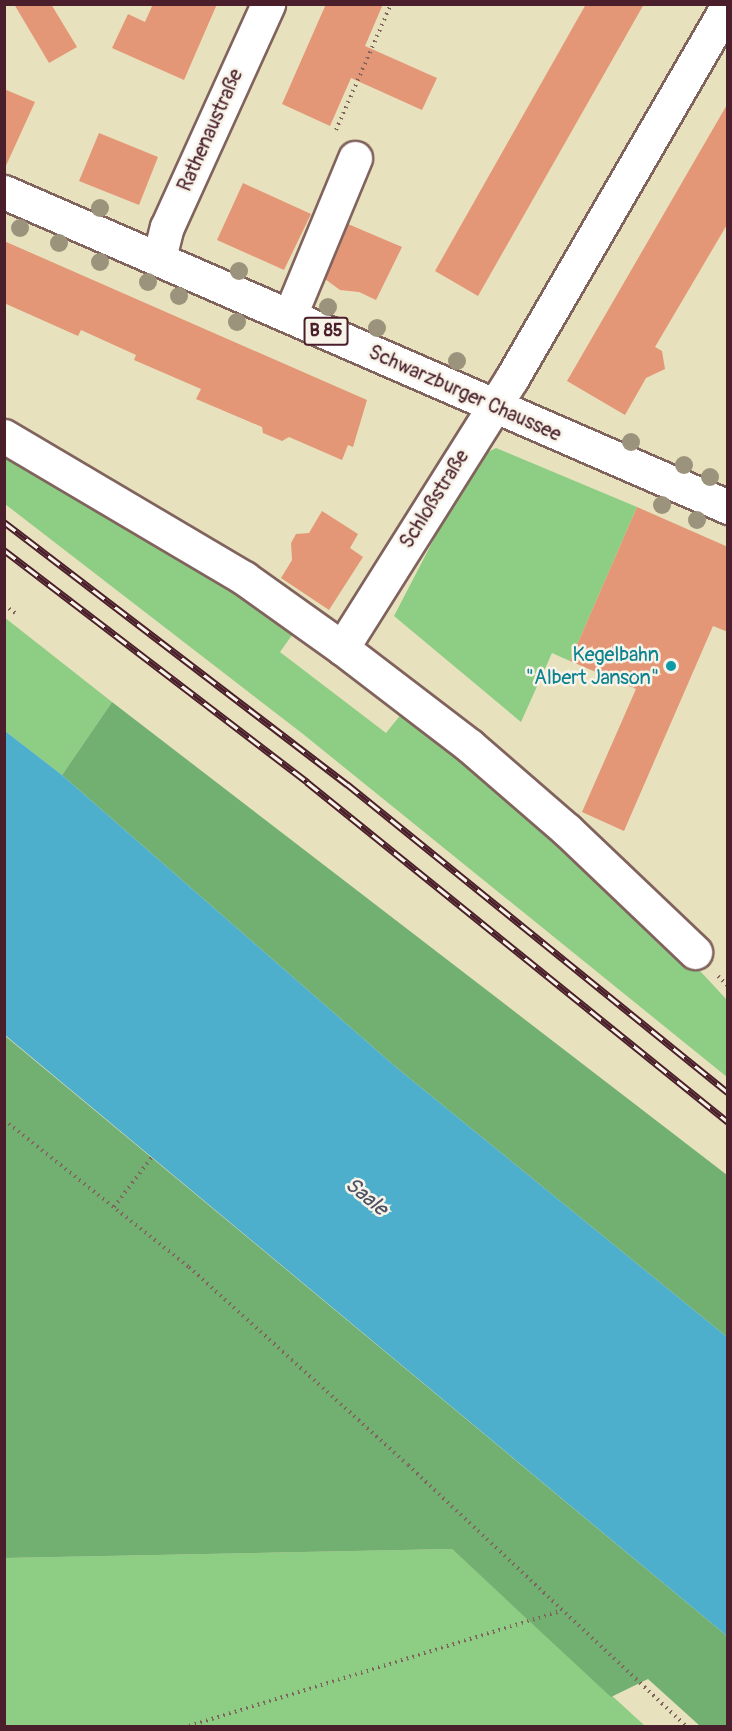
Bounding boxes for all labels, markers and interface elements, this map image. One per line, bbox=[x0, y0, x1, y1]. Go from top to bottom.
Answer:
street label: Rathenaustraße bbox=[172, 65, 248, 195]
road number: B 85 bbox=[304, 316, 348, 346]
street label: Schwarzburger Chaussee bbox=[365, 340, 565, 446]
street label: Schloßstraße bbox=[394, 445, 474, 553]
place label: Kegelbahn "Albert Janson" bbox=[526, 642, 659, 689]
marker: Kegelbahn "Albert Janson" bbox=[664, 659, 678, 673]
water label: Saale bbox=[340, 1172, 392, 1222]

